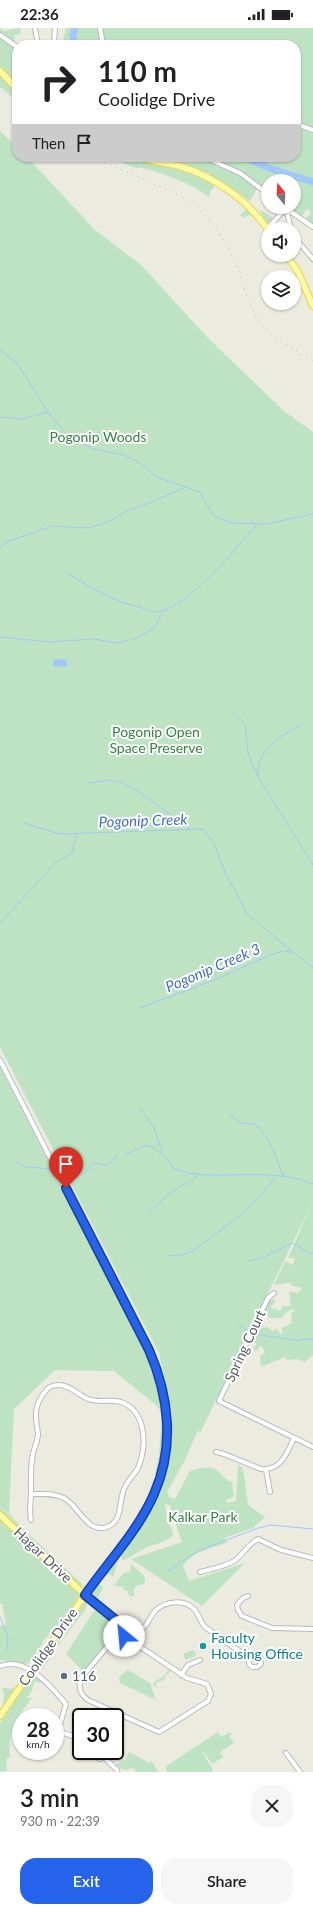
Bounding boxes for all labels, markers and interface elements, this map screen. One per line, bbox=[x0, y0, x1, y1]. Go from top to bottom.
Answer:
text: 22:36 bbox=[20, 5, 59, 23]
text: 110 m bbox=[98, 54, 177, 88]
icon: right bbox=[32, 56, 84, 108]
text: Coolidge Drive bbox=[98, 88, 215, 110]
icon: arrive bbox=[73, 132, 95, 154]
text: Then bbox=[32, 134, 65, 152]
north arrow bbox=[261, 174, 301, 214]
map controls bbox=[261, 174, 301, 310]
button: sound bbox=[261, 222, 301, 262]
button: layers bbox=[261, 270, 301, 310]
park label: Pogonip Woods bbox=[50, 428, 146, 445]
park label: Pogonip Open Space Preserve bbox=[109, 723, 203, 756]
water label: Pogonip Creek bbox=[98, 809, 189, 831]
water label: Pogonip Creek 3 bbox=[162, 939, 263, 995]
pin bbox=[49, 1147, 83, 1188]
icon: arrive bbox=[55, 1153, 77, 1175]
street label: Spring Court bbox=[220, 1307, 269, 1385]
park label: Kalkar Park bbox=[168, 1508, 239, 1525]
street label: Hagar Drive bbox=[11, 1523, 76, 1586]
street label: Coolidge Drive bbox=[14, 1605, 81, 1689]
position arrow bbox=[103, 1615, 145, 1657]
place label: Faculty Housing Office bbox=[211, 1629, 303, 1662]
marker: Faculty Housing Office bbox=[198, 1641, 208, 1651]
place label: 116 bbox=[72, 1667, 96, 1684]
marker: 116 bbox=[59, 1671, 69, 1681]
speed limit sign: 30 bbox=[72, 1708, 124, 1760]
text: 28 bbox=[26, 1717, 50, 1741]
text: km/h bbox=[26, 1738, 50, 1750]
text: 3 min bbox=[20, 1783, 79, 1812]
button: close bbox=[251, 1785, 293, 1827]
text: 930 m · 22:39 bbox=[20, 1813, 100, 1829]
button: Exit bbox=[20, 1858, 153, 1904]
button: Share bbox=[161, 1858, 293, 1904]

